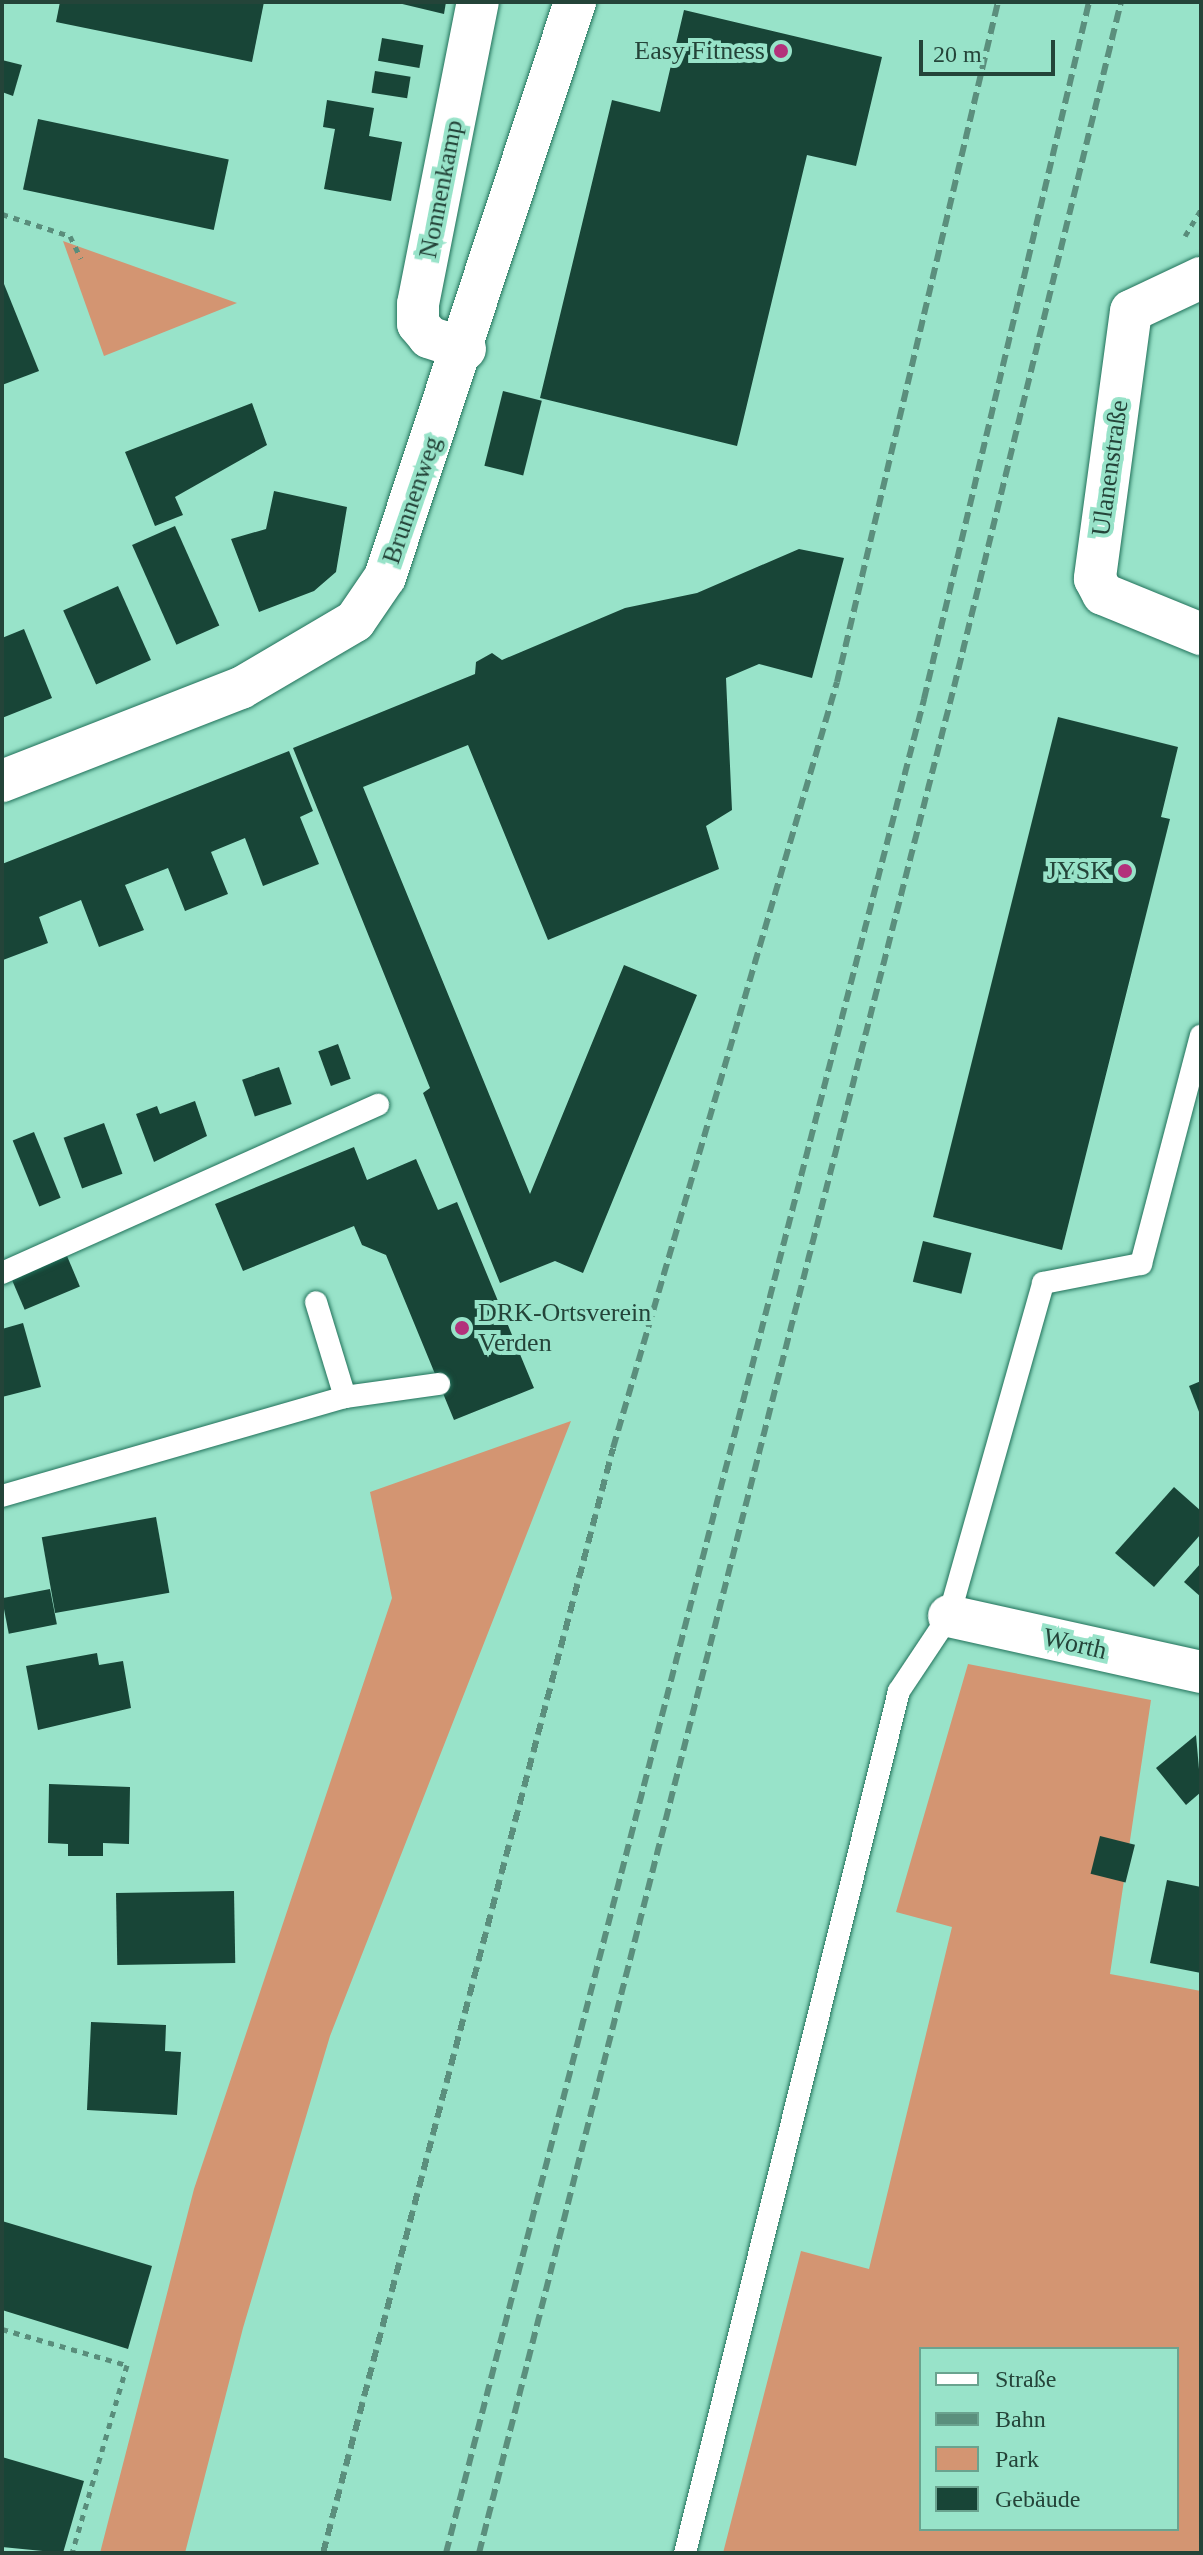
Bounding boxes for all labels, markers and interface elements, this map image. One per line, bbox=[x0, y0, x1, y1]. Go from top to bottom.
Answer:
scale bar bbox=[923, 24, 1059, 74]
place label: Easy Fitness bbox=[634, 35, 765, 67]
text: 20 m bbox=[933, 41, 982, 67]
marker: Easy Fitness bbox=[772, 42, 790, 60]
street label: Nonnenkamp bbox=[412, 117, 470, 261]
street label: Ulanenstraße bbox=[1085, 398, 1135, 538]
street label: Brunnenweg bbox=[376, 432, 448, 568]
place label: JYSK bbox=[1047, 855, 1109, 887]
marker: JYSK bbox=[1116, 862, 1134, 880]
place label: DRK-Ortsverein Verden bbox=[478, 1297, 651, 1358]
marker: DRK-Ortsverein Verden bbox=[453, 1319, 471, 1337]
street label: Worth bbox=[1040, 1622, 1110, 1666]
legend bbox=[919, 2347, 1179, 2531]
text: Straße bbox=[995, 2366, 1056, 2392]
text: Bahn bbox=[995, 2406, 1046, 2432]
text: Park bbox=[995, 2446, 1039, 2472]
text: Gebäude bbox=[995, 2486, 1080, 2512]

